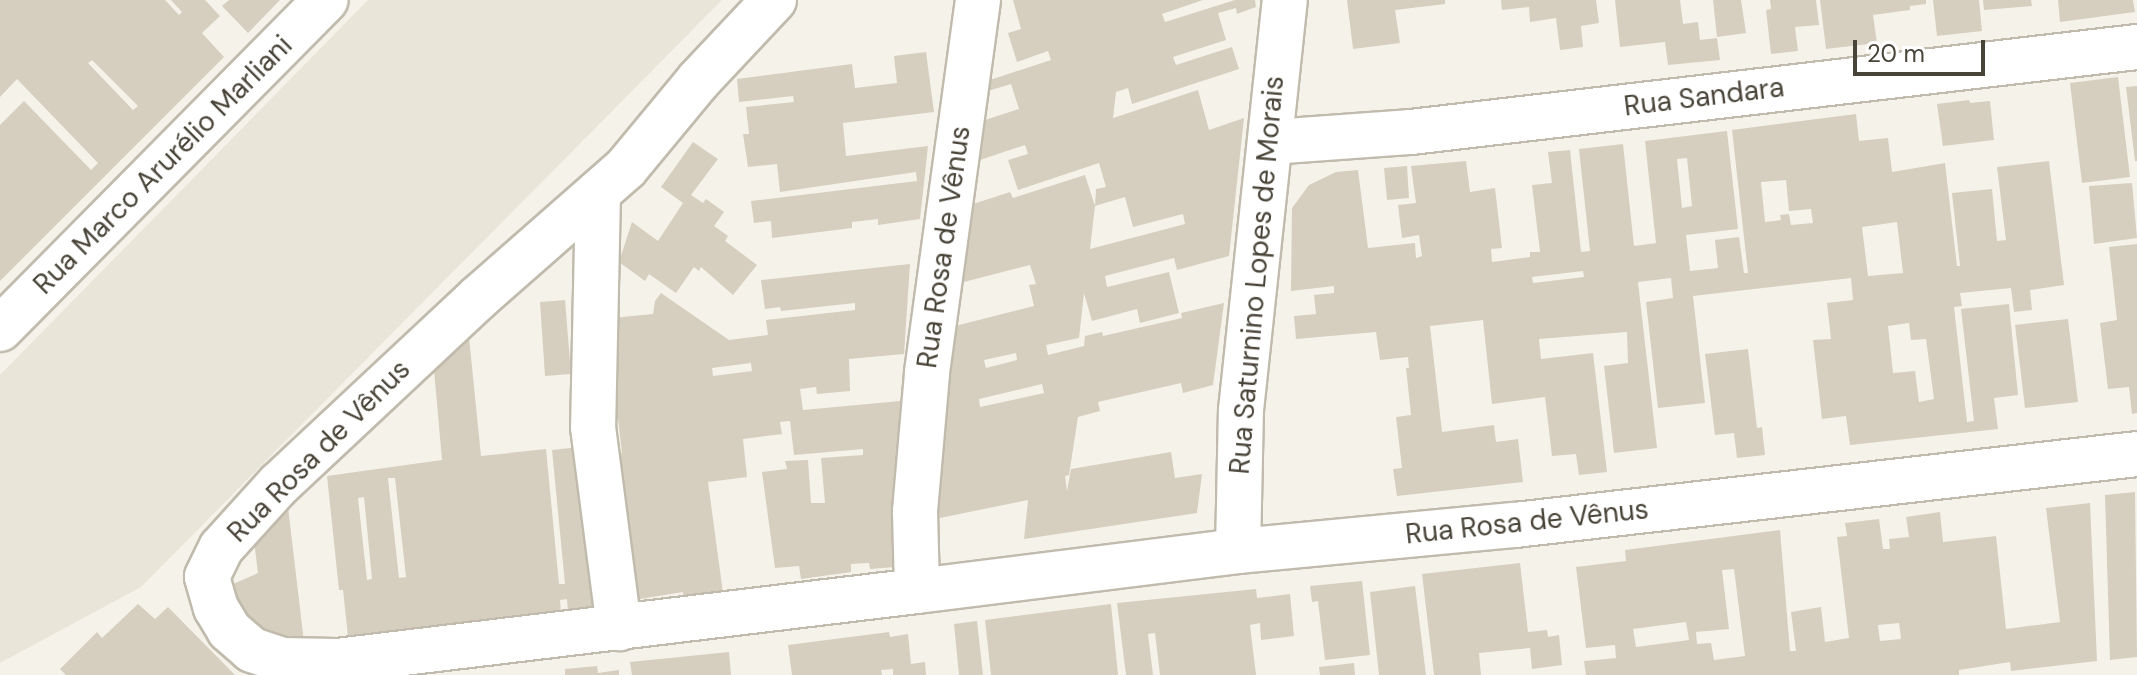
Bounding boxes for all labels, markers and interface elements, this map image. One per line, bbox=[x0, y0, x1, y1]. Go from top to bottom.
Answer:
scale bar bbox=[1857, 24, 1989, 74]
street label: Rua Marco Arurélio Marliani bbox=[27, 29, 299, 301]
text: 20 m bbox=[1867, 38, 1925, 69]
street label: Rua Sandara bbox=[1622, 70, 1786, 124]
street label: Rua Saturnino Lopes de Morais bbox=[1223, 74, 1291, 476]
street label: Rua Rosa de Vênus bbox=[910, 124, 978, 370]
street label: Rua Rosa de Vênus bbox=[221, 353, 417, 549]
street label: Rua Rosa de Vênus bbox=[1404, 493, 1650, 551]

